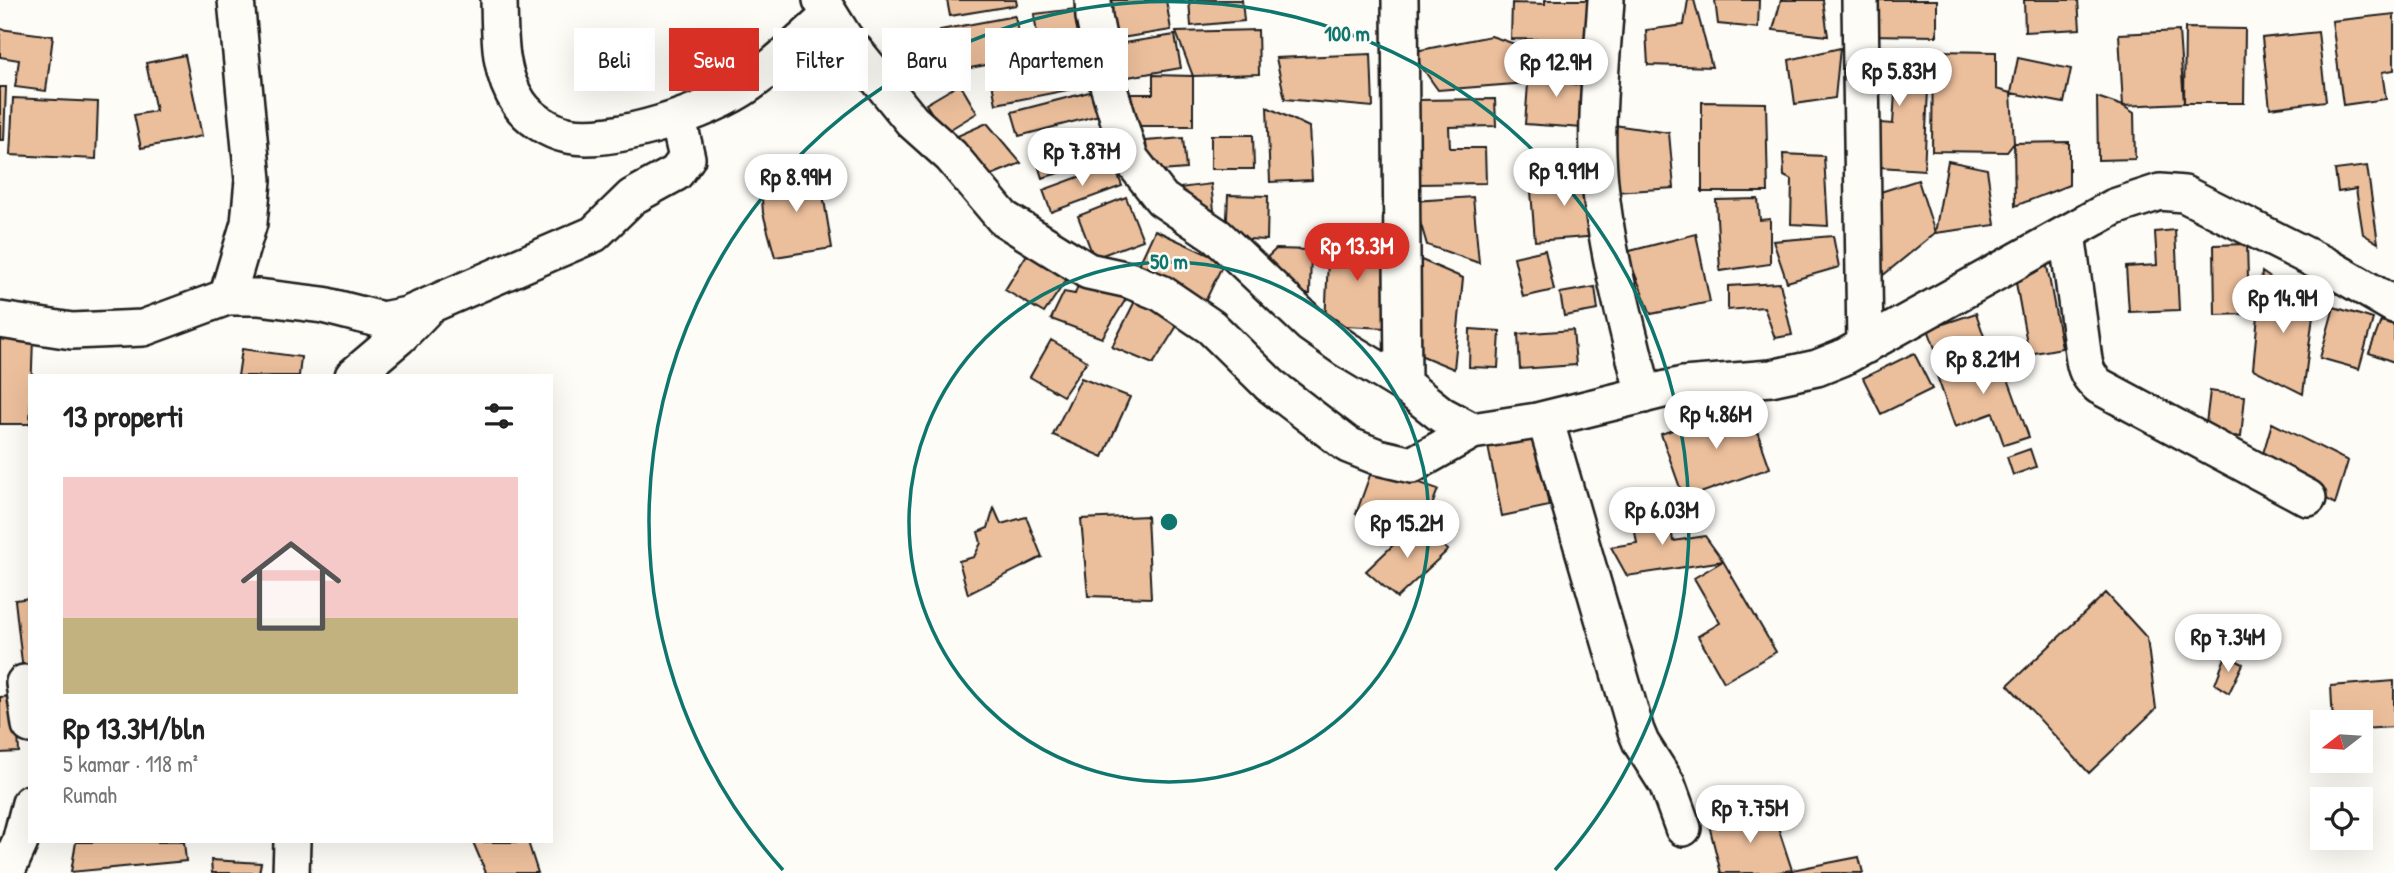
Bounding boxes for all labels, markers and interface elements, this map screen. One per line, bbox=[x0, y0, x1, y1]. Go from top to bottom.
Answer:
text: 100 m bbox=[1324, 19, 1370, 48]
chip: Beli bbox=[574, 28, 655, 91]
chip: Sewa bbox=[669, 28, 759, 91]
chip: Filter bbox=[773, 28, 868, 91]
chip: Baru bbox=[882, 28, 971, 91]
chip: Apartemen bbox=[985, 28, 1128, 91]
pin: Rp 12.9M bbox=[1484, 40, 1628, 99]
text: Rp 12.9M bbox=[1520, 46, 1592, 77]
pin: Rp 5.83M bbox=[1827, 48, 1971, 108]
text: Rp 5.83M bbox=[1862, 55, 1936, 86]
pin: Rp 7.87M bbox=[1010, 128, 1154, 188]
text: Rp 7.87M bbox=[1044, 135, 1120, 166]
pin: Rp 9.91M bbox=[1492, 148, 1636, 208]
pin: Rp 8.99M bbox=[724, 154, 868, 214]
text: Rp 9.91M bbox=[1529, 155, 1599, 186]
text: Rp 8.99M bbox=[760, 161, 832, 192]
pin: Rp 13.3M bbox=[1285, 224, 1429, 283]
text: Rp 13.3M bbox=[1320, 230, 1394, 261]
text: 50 m bbox=[1150, 247, 1188, 276]
pin: Rp 14.9M bbox=[2211, 276, 2355, 335]
text: Rp 14.9M bbox=[2248, 282, 2318, 313]
pin: Rp 8.21M bbox=[1911, 336, 2055, 396]
text: Rp 8.21M bbox=[1946, 343, 2020, 374]
pin: Rp 4.86M bbox=[1644, 392, 1788, 451]
text: 13 properti bbox=[63, 396, 184, 436]
icon: filters bbox=[480, 397, 518, 435]
text: Rp 4.86M bbox=[1680, 398, 1752, 429]
pin: Rp 6.03M bbox=[1590, 488, 1734, 547]
text: Rp 6.03M bbox=[1625, 494, 1699, 525]
pin: Rp 15.2M bbox=[1335, 500, 1479, 560]
text: Rp 15.2M bbox=[1370, 507, 1444, 538]
centre of rings bbox=[1157, 510, 1181, 534]
icon: home bbox=[228, 523, 354, 649]
pin: Rp 7.34M bbox=[2156, 614, 2300, 674]
text: Rp 7.34M bbox=[2191, 621, 2265, 652]
text: Rp 13.3M/bln bbox=[63, 708, 205, 748]
north arrow bbox=[2310, 710, 2373, 774]
map controls bbox=[2310, 710, 2373, 850]
text: 5 kamar · 118 m² bbox=[63, 748, 198, 779]
text: Rumah bbox=[63, 779, 117, 810]
pin: Rp 7.75M bbox=[1678, 786, 1822, 845]
button: locate bbox=[2310, 787, 2373, 850]
text: Rp 7.75M bbox=[1712, 792, 1788, 823]

